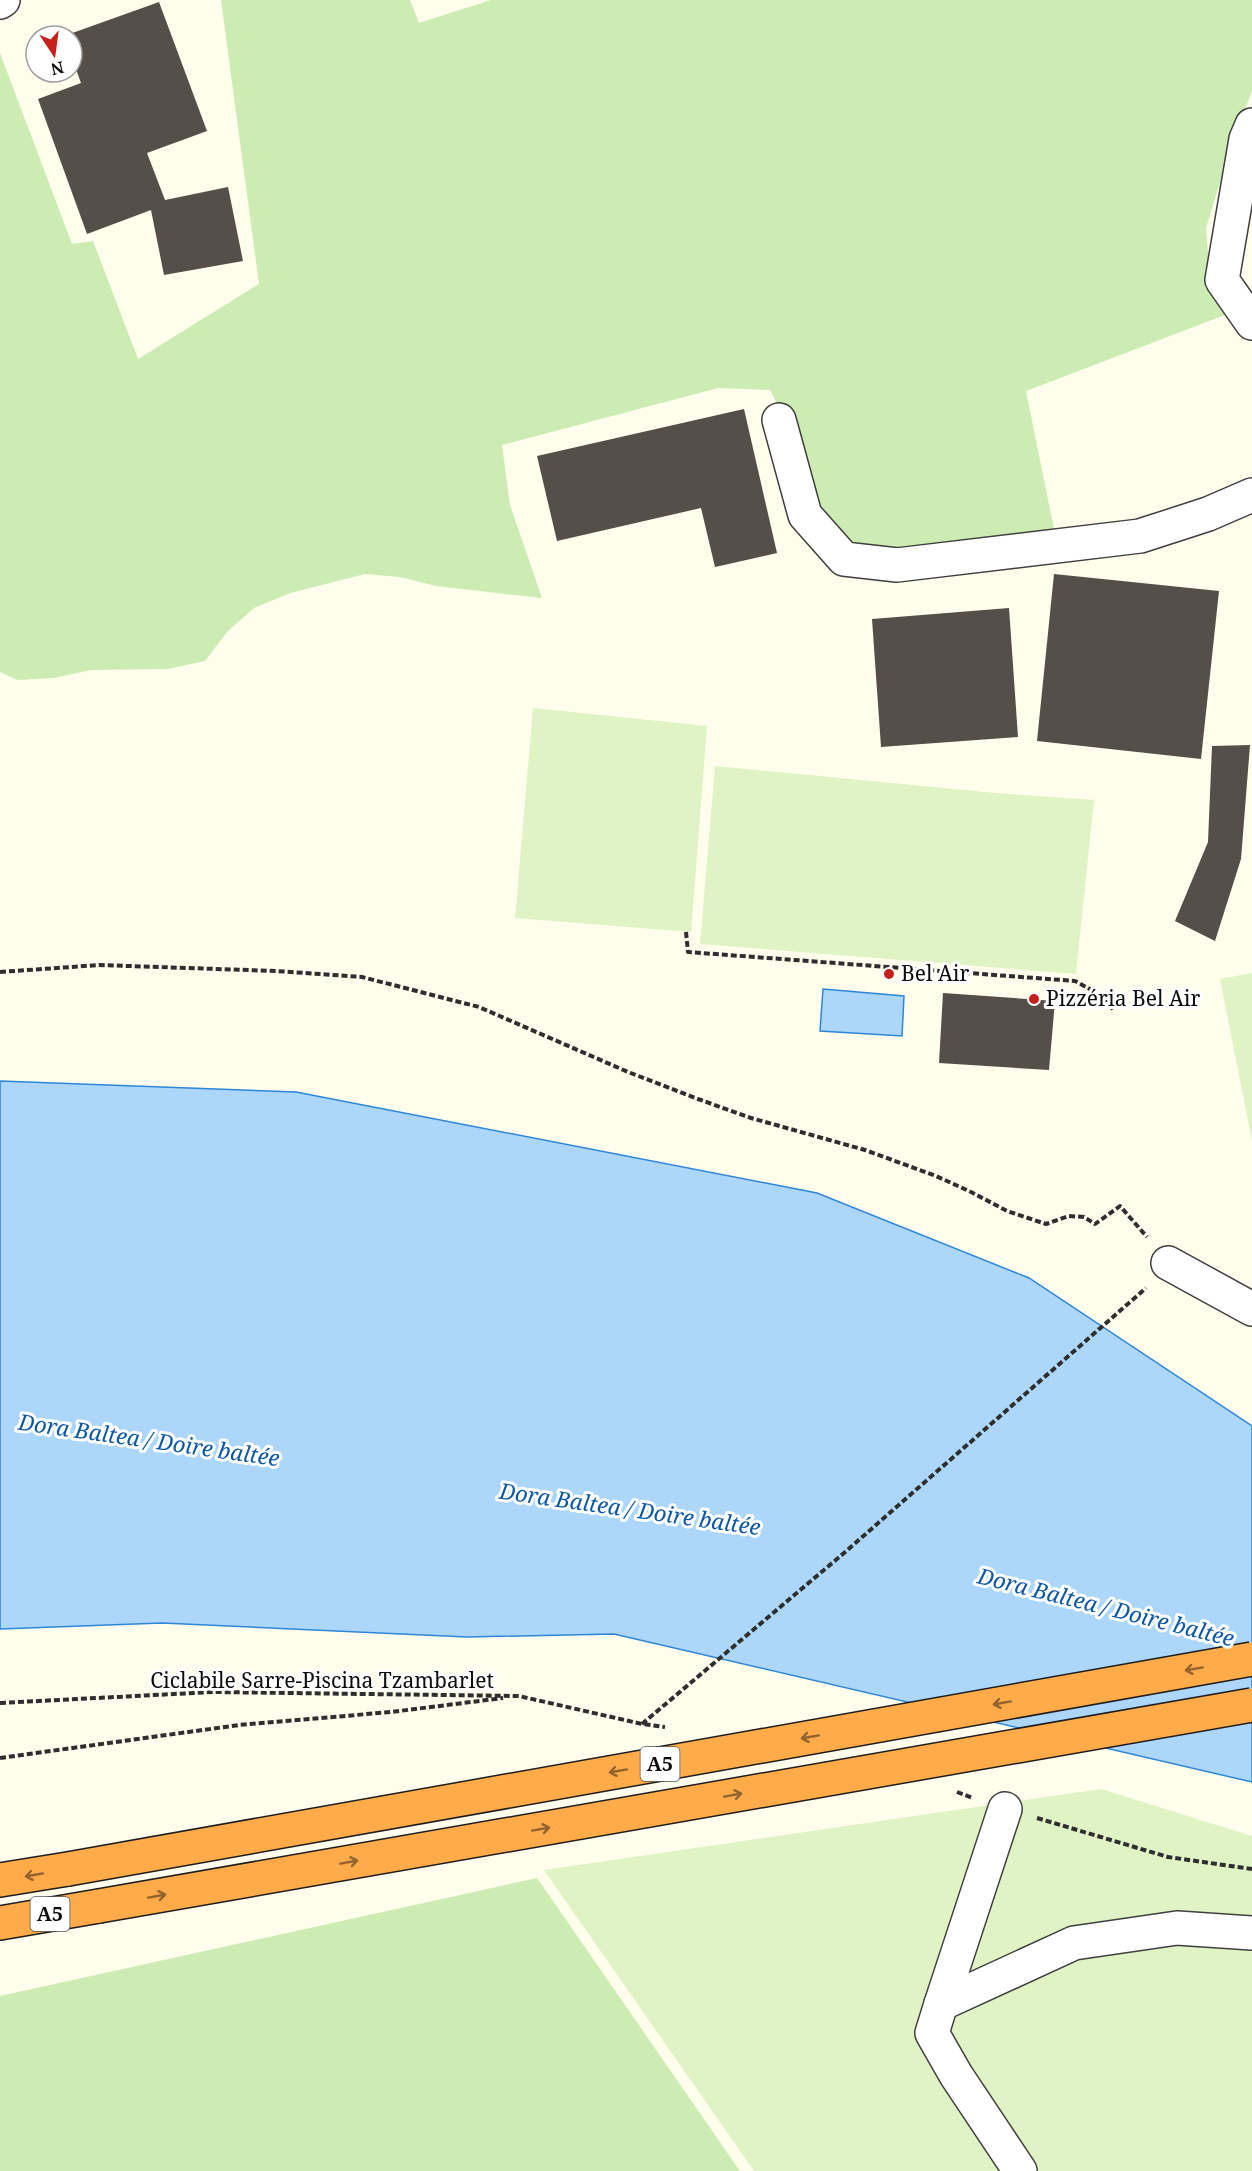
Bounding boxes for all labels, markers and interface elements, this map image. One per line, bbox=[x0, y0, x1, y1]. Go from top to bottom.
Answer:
north arrow bbox=[24, 24, 84, 84]
text: N bbox=[48, 56, 66, 81]
place label: Bel Air bbox=[901, 959, 969, 987]
marker: Bel Air bbox=[882, 967, 896, 981]
place label: Pizzéria Bel Air bbox=[1046, 984, 1200, 1012]
marker: Pizzéria Bel Air bbox=[1027, 992, 1041, 1006]
water label: Dora Baltea / Doire baltée bbox=[16, 1406, 282, 1472]
water label: Dora Baltea / Doire baltée bbox=[497, 1475, 763, 1541]
water label: Dora Baltea / Doire baltée bbox=[974, 1559, 1238, 1652]
one-way arrow bbox=[1185, 1664, 1205, 1675]
street label: Ciclabile Sarre-Piscina Tzambarlet bbox=[150, 1666, 494, 1694]
one-way arrow bbox=[993, 1698, 1013, 1709]
one-way arrow bbox=[801, 1732, 821, 1743]
road number: A5 bbox=[640, 1747, 680, 1781]
one-way arrow bbox=[609, 1766, 629, 1777]
one-way arrow bbox=[723, 1789, 743, 1800]
one-way arrow bbox=[531, 1823, 550, 1834]
one-way arrow bbox=[339, 1856, 358, 1867]
one-way arrow bbox=[25, 1869, 44, 1880]
one-way arrow bbox=[147, 1890, 166, 1901]
road number: A5 bbox=[31, 1897, 70, 1931]

